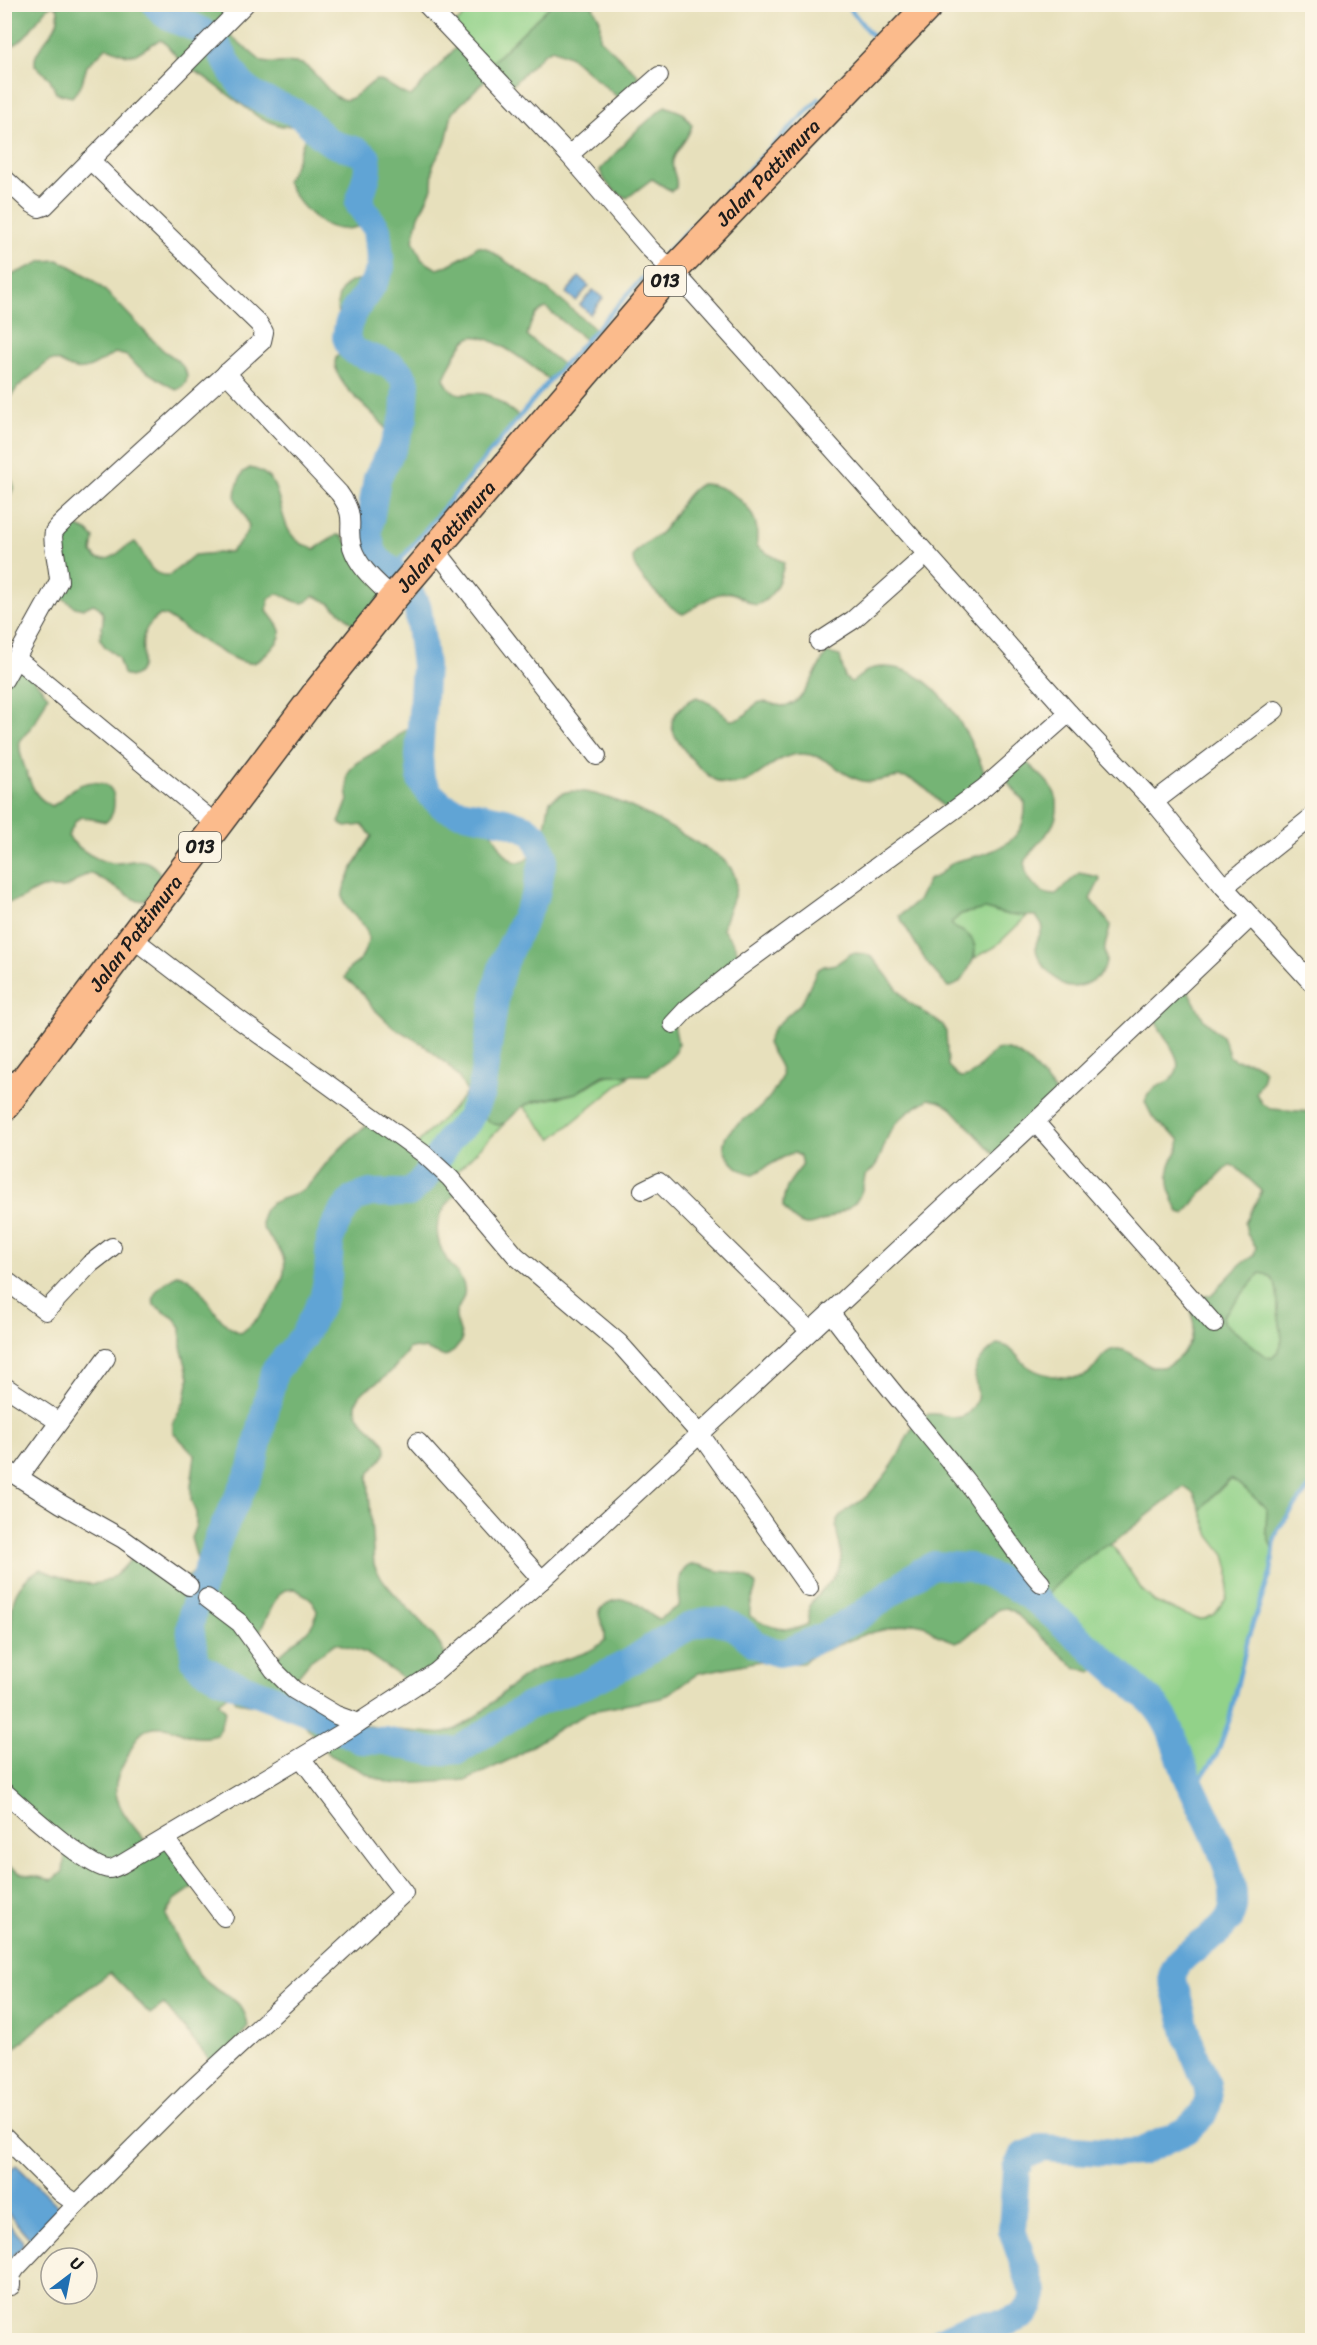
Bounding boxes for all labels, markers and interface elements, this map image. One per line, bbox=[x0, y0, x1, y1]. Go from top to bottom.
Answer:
street label: Jalan Pattimura bbox=[707, 110, 829, 236]
road number: 013 bbox=[644, 266, 686, 296]
street label: Jalan Pattimura bbox=[387, 472, 505, 602]
road number: 013 bbox=[179, 832, 221, 862]
street label: Jalan Pattimura bbox=[79, 867, 192, 1000]
north arrow bbox=[39, 2246, 99, 2306]
text: U bbox=[65, 2249, 90, 2280]

